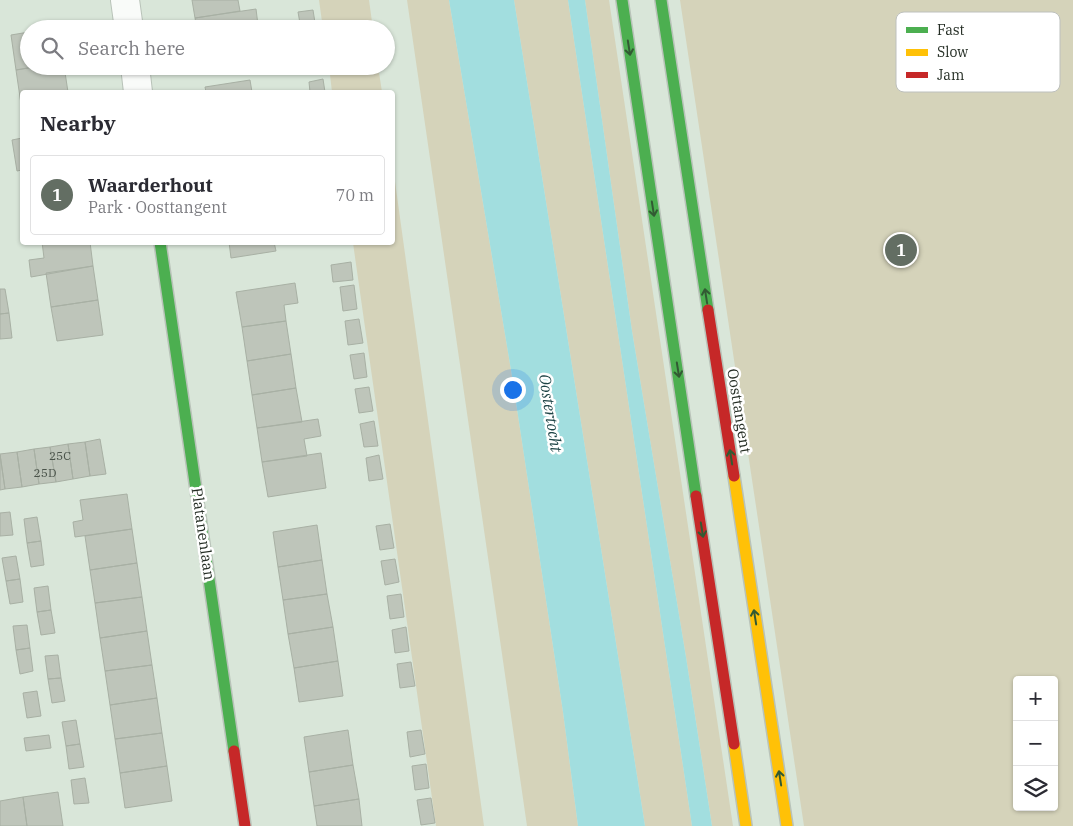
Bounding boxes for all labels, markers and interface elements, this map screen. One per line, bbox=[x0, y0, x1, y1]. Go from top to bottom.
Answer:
legend bbox=[896, 12, 1060, 92]
search box bbox=[20, 20, 395, 75]
text: Fast bbox=[937, 21, 965, 39]
icon: search bbox=[38, 34, 66, 62]
text: Search here bbox=[78, 36, 185, 60]
one-way arrow bbox=[625, 40, 635, 56]
text: Slow bbox=[937, 43, 968, 61]
text: Jam bbox=[937, 66, 964, 84]
text: Nearby bbox=[40, 109, 116, 137]
text: Waarderhout bbox=[88, 173, 213, 197]
text: 1 bbox=[52, 185, 62, 205]
text: 70 m bbox=[336, 185, 374, 205]
text: Park · Oosttangent bbox=[88, 197, 227, 217]
one-way arrow bbox=[649, 201, 659, 217]
pin: 1 bbox=[885, 231, 917, 269]
one-way arrow bbox=[701, 288, 711, 304]
one-way arrow bbox=[673, 361, 683, 377]
street label: Oosttangent bbox=[723, 367, 756, 455]
water label: Oostertocht bbox=[535, 372, 567, 455]
your location bbox=[500, 377, 526, 403]
house number: 25C bbox=[49, 448, 71, 463]
one-way arrow bbox=[725, 449, 735, 465]
house number: 25D bbox=[34, 465, 56, 480]
street label: Platanenlaan bbox=[188, 487, 219, 582]
one-way arrow bbox=[697, 522, 707, 538]
one-way arrow bbox=[750, 610, 760, 626]
map controls bbox=[1013, 676, 1058, 811]
button: + bbox=[1013, 676, 1058, 721]
button: − bbox=[1013, 721, 1058, 766]
button: layers bbox=[1013, 766, 1058, 811]
one-way arrow bbox=[775, 770, 785, 786]

